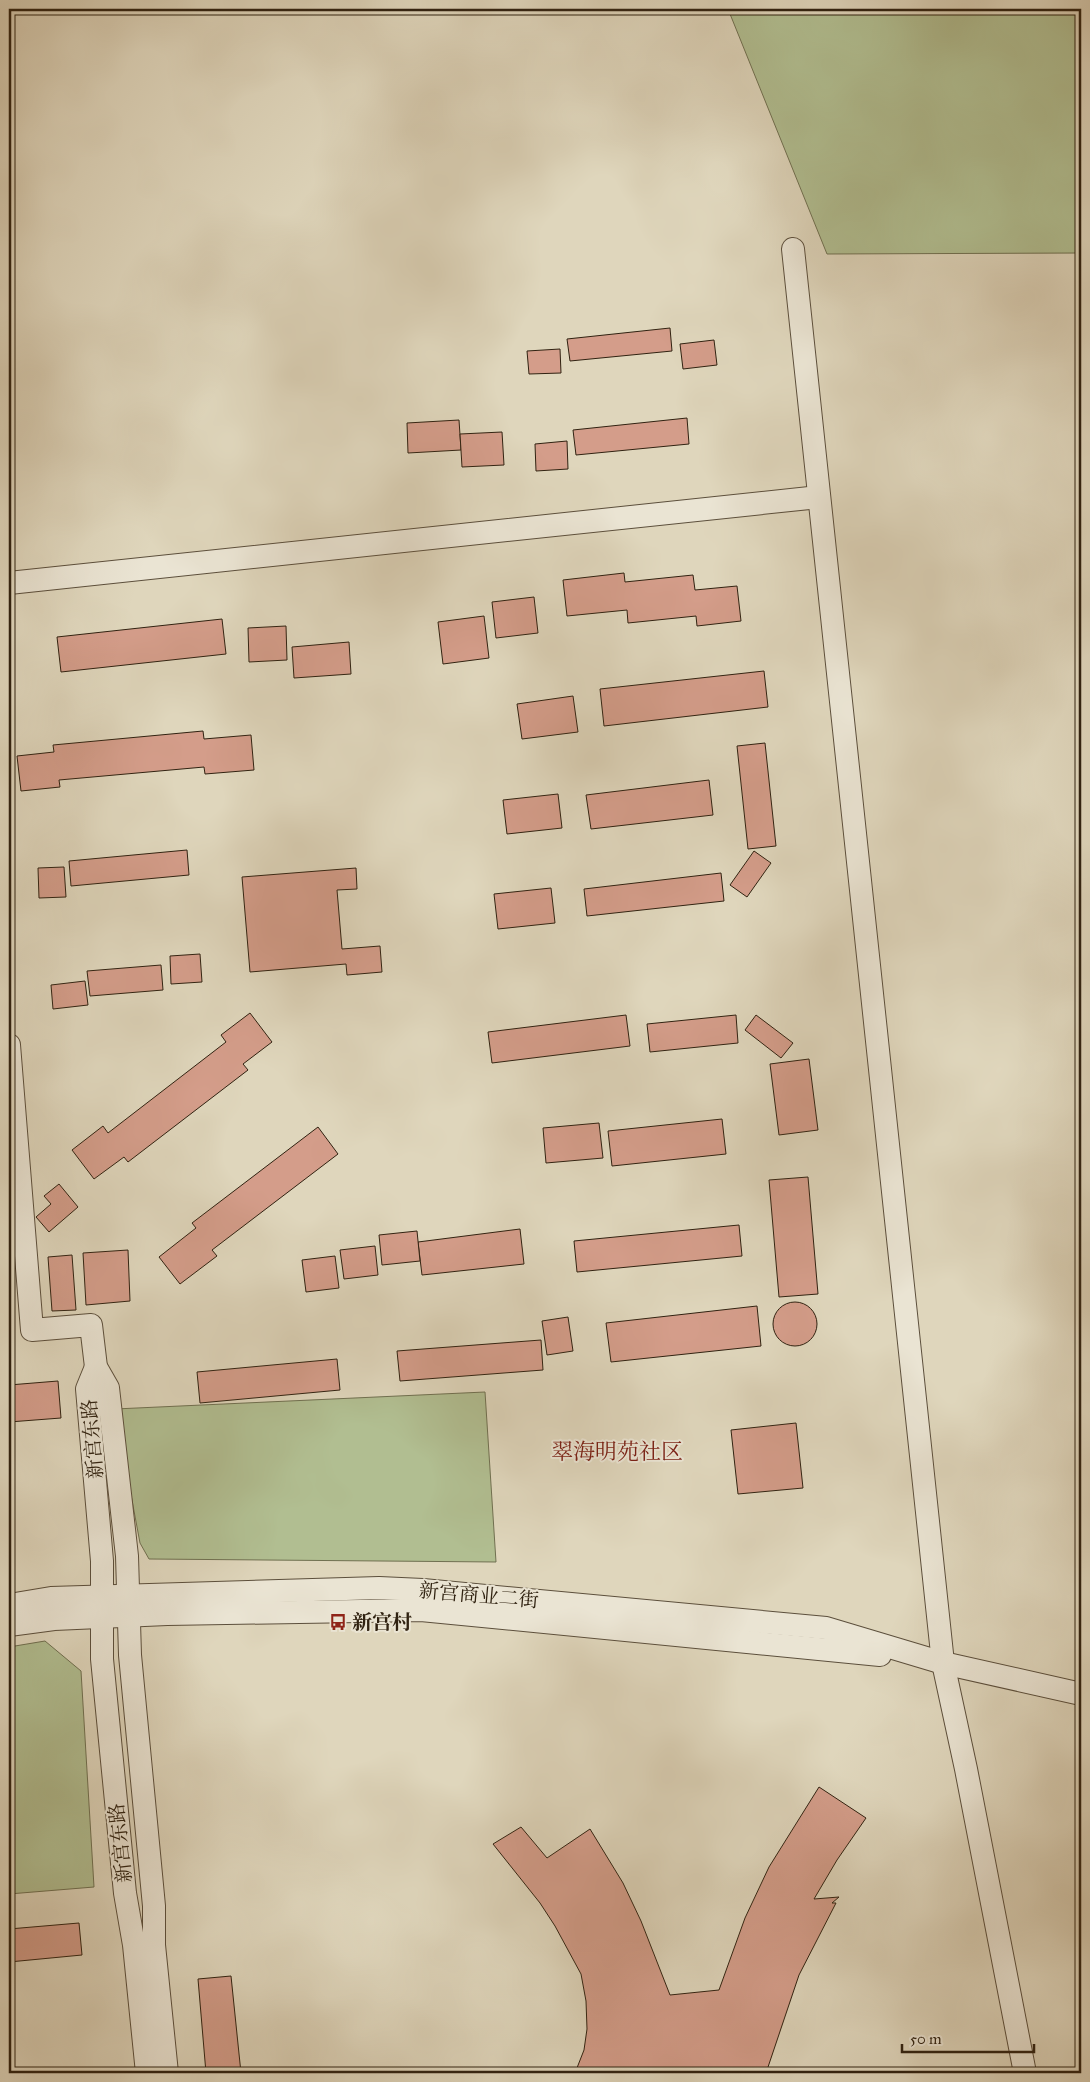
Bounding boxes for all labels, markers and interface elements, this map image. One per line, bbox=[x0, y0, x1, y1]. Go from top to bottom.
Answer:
street label: 新宫东路 bbox=[77, 1398, 107, 1480]
district label: 翠海明苑社区 bbox=[551, 1438, 683, 1465]
street label: 新宫商业二街 bbox=[418, 1578, 540, 1612]
place label: 新宫村 bbox=[352, 1610, 412, 1634]
bus stop icon: 新宫村 bbox=[328, 1612, 348, 1632]
street label: 新宫东路 bbox=[104, 1802, 136, 1884]
scale bar bbox=[902, 2022, 1035, 2054]
text: 50 m bbox=[910, 2030, 942, 2048]

